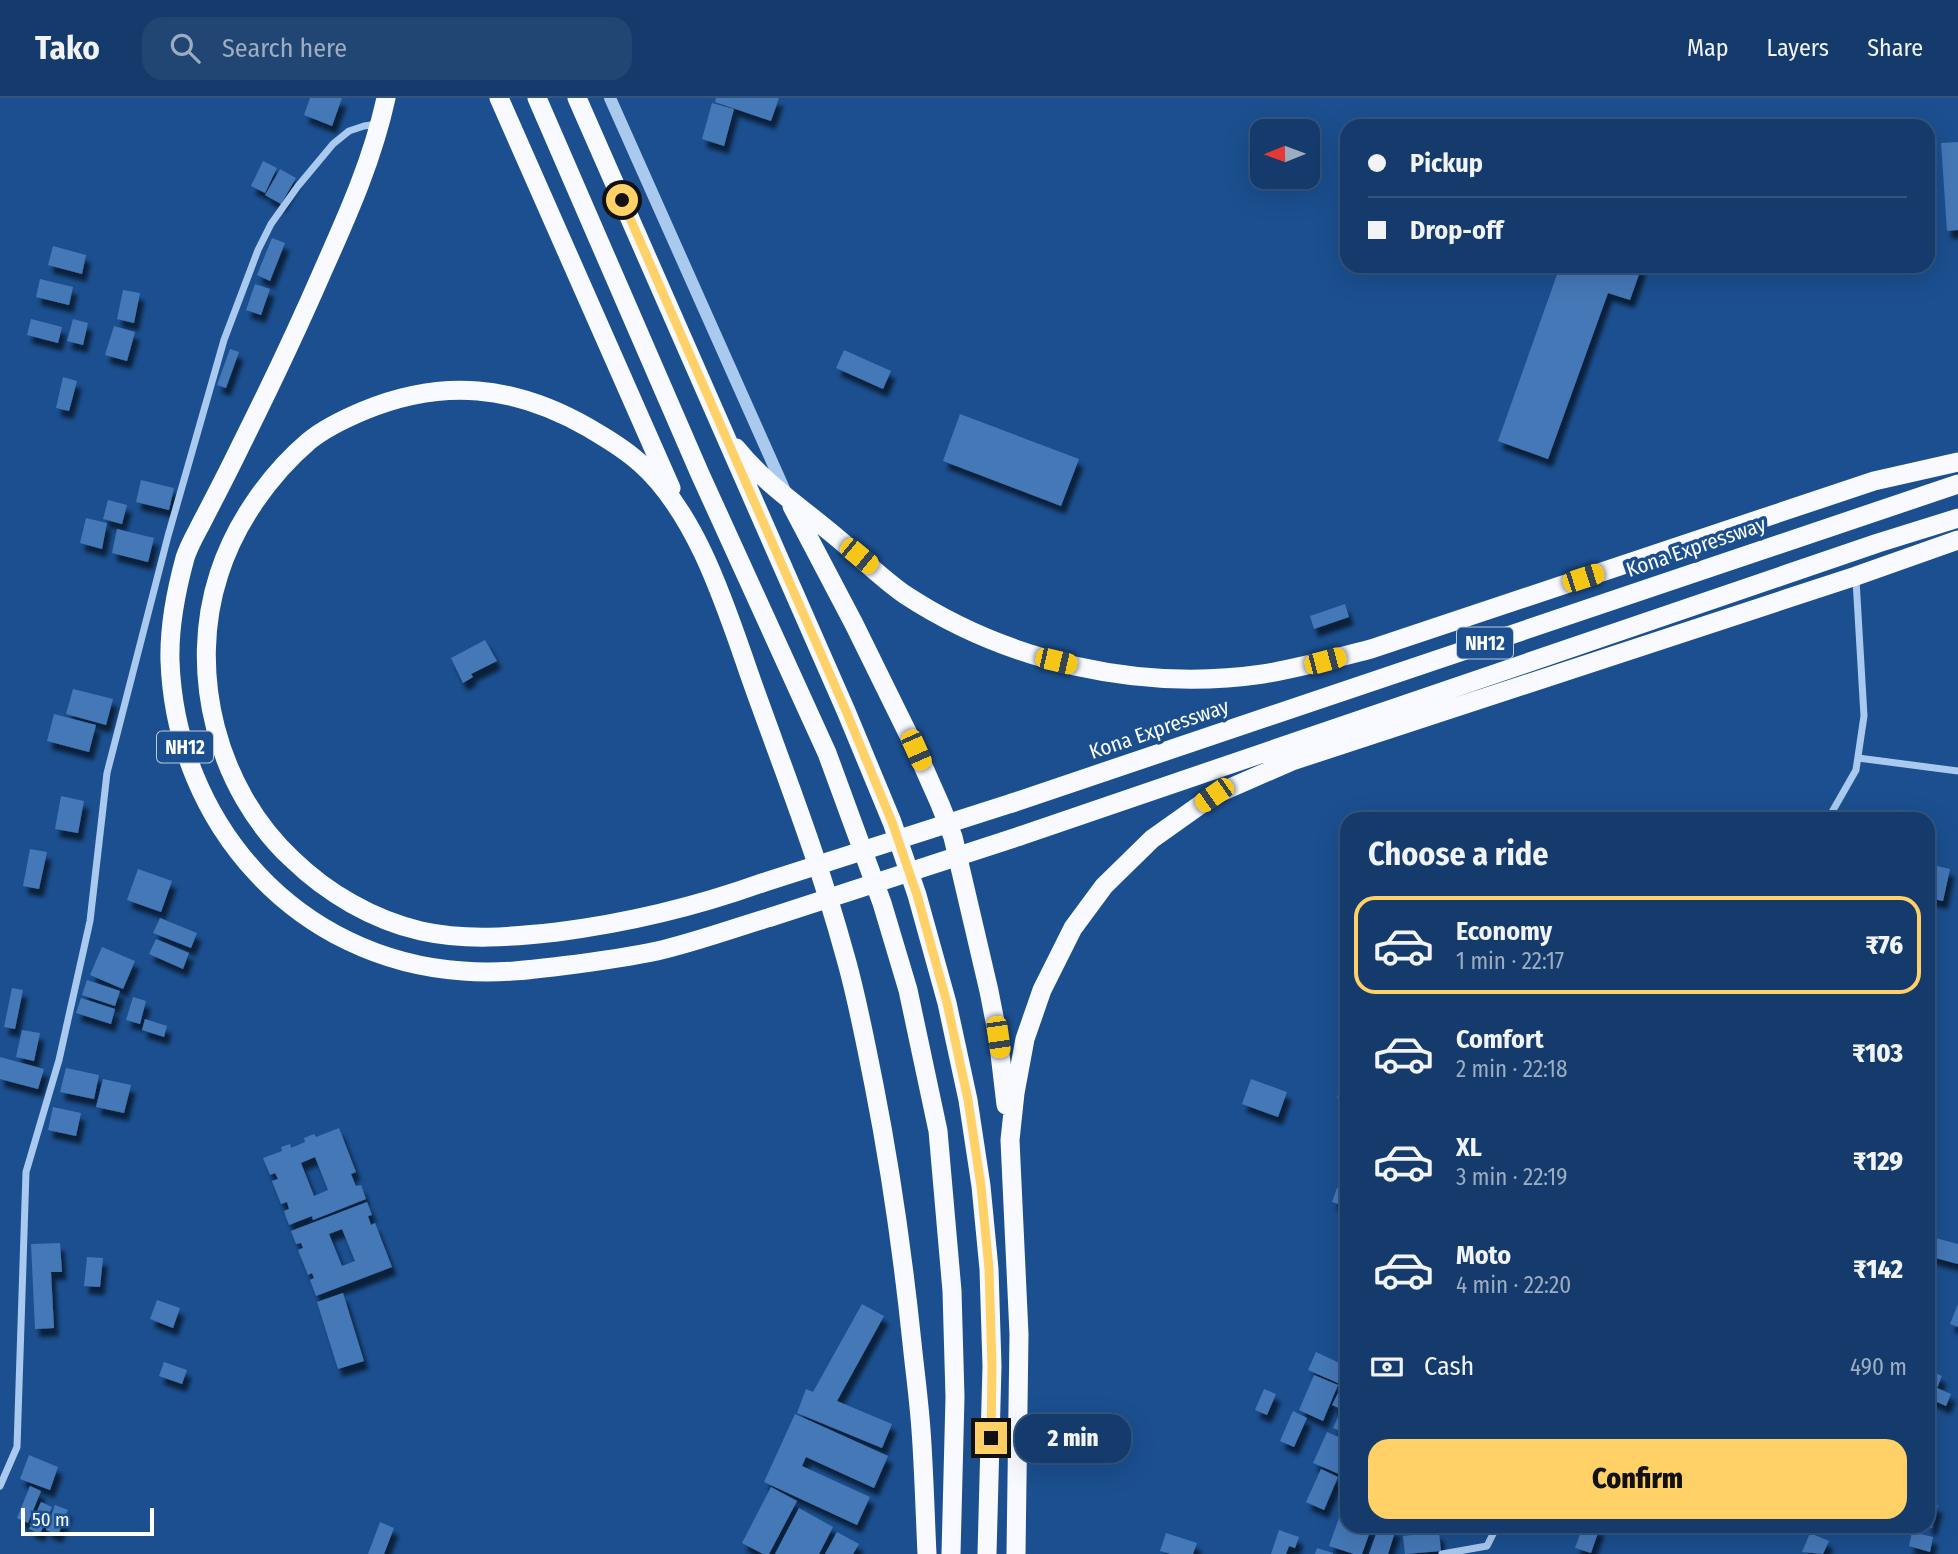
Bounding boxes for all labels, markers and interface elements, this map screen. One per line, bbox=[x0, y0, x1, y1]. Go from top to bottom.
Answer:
search box bbox=[142, 17, 632, 80]
text: Tako bbox=[35, 28, 100, 68]
icon: search bbox=[166, 29, 204, 67]
text: Search here bbox=[222, 33, 347, 64]
text: Map bbox=[1687, 34, 1729, 62]
text: Layers bbox=[1767, 34, 1829, 62]
text: Share bbox=[1867, 34, 1923, 62]
north arrow bbox=[1250, 119, 1320, 189]
map controls bbox=[1250, 119, 1320, 189]
text: Pickup bbox=[1410, 148, 1483, 179]
route start bbox=[606, 184, 638, 216]
text: Drop-off bbox=[1410, 215, 1503, 246]
street label: Kona Expressway bbox=[1623, 511, 1770, 583]
car bbox=[837, 535, 882, 577]
car bbox=[1560, 562, 1607, 594]
road number: NH12 bbox=[1457, 628, 1513, 658]
car bbox=[1302, 645, 1349, 677]
car bbox=[1034, 646, 1079, 676]
street label: Kona Expressway bbox=[1086, 693, 1233, 765]
car bbox=[898, 727, 935, 773]
road number: NH12 bbox=[157, 732, 213, 762]
car bbox=[1191, 774, 1238, 816]
text: Choose a ride bbox=[1368, 835, 1549, 873]
icon: car bbox=[1372, 914, 1435, 977]
text: Economy bbox=[1456, 916, 1552, 947]
text: ₹76 bbox=[1866, 930, 1903, 961]
text: 1 min · 22:17 bbox=[1456, 947, 1564, 975]
car bbox=[985, 1015, 1012, 1059]
icon: car bbox=[1372, 1022, 1435, 1085]
text: Comfort bbox=[1456, 1024, 1544, 1055]
text: ₹103 bbox=[1852, 1038, 1903, 1069]
text: 2 min · 22:18 bbox=[1456, 1055, 1568, 1083]
icon: car bbox=[1372, 1130, 1435, 1193]
text: XL bbox=[1456, 1132, 1482, 1163]
text: ₹129 bbox=[1853, 1146, 1903, 1177]
text: 3 min · 22:19 bbox=[1456, 1163, 1567, 1191]
icon: car bbox=[1372, 1238, 1435, 1301]
text: Moto bbox=[1456, 1240, 1511, 1271]
text: ₹142 bbox=[1853, 1254, 1903, 1285]
text: 4 min · 22:20 bbox=[1456, 1271, 1571, 1299]
icon: cash bbox=[1368, 1348, 1406, 1386]
text: Cash bbox=[1424, 1351, 1474, 1382]
text: 490 m bbox=[1850, 1353, 1907, 1381]
callout: 2 min bbox=[1016, 1414, 1131, 1462]
route end bbox=[975, 1422, 1007, 1454]
text: 2 min bbox=[1048, 1424, 1098, 1452]
button: Confirm bbox=[1368, 1439, 1907, 1519]
scale bar bbox=[21, 1505, 154, 1537]
text: 50 m bbox=[32, 1508, 70, 1531]

